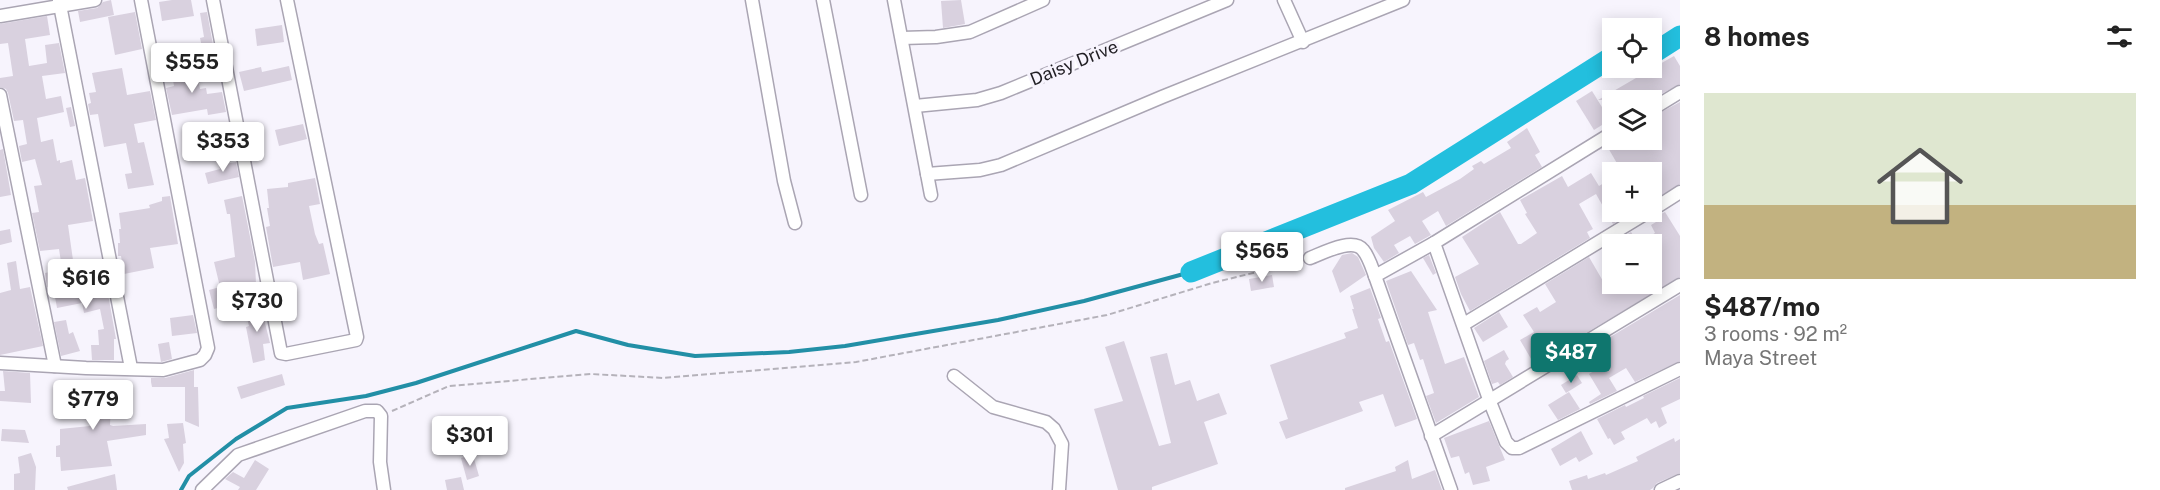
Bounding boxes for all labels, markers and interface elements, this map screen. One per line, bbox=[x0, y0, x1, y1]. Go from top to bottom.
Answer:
map controls bbox=[1602, 18, 1662, 294]
button: locate bbox=[1602, 18, 1662, 78]
icon: filters bbox=[2103, 20, 2136, 53]
text: 8 homes bbox=[1704, 21, 1810, 52]
street label: Daisy Drive bbox=[1027, 35, 1121, 90]
pin: $555 bbox=[156, 43, 228, 94]
text: $555 bbox=[165, 50, 219, 74]
button: layers bbox=[1602, 90, 1662, 150]
pin: $353 bbox=[187, 122, 259, 173]
text: $353 bbox=[196, 129, 250, 153]
icon: home bbox=[1866, 132, 1974, 240]
button: + bbox=[1602, 162, 1662, 222]
pin: $565 bbox=[1226, 232, 1298, 283]
button: − bbox=[1602, 234, 1662, 294]
text: $565 bbox=[1235, 239, 1289, 263]
pin: $616 bbox=[50, 259, 122, 310]
text: $616 bbox=[62, 266, 110, 290]
pin: $730 bbox=[221, 282, 293, 333]
text: $730 bbox=[231, 289, 283, 313]
text: $487/mo bbox=[1704, 291, 1820, 322]
text: 3 rooms · 92 m² bbox=[1704, 322, 1847, 346]
pin: $487 bbox=[1535, 333, 1607, 384]
text: $487 bbox=[1545, 340, 1597, 364]
text: Maya Street bbox=[1704, 346, 1817, 370]
pin: $779 bbox=[57, 380, 129, 431]
text: $779 bbox=[67, 387, 119, 411]
pin: $301 bbox=[434, 416, 506, 467]
text: $301 bbox=[446, 423, 494, 447]

